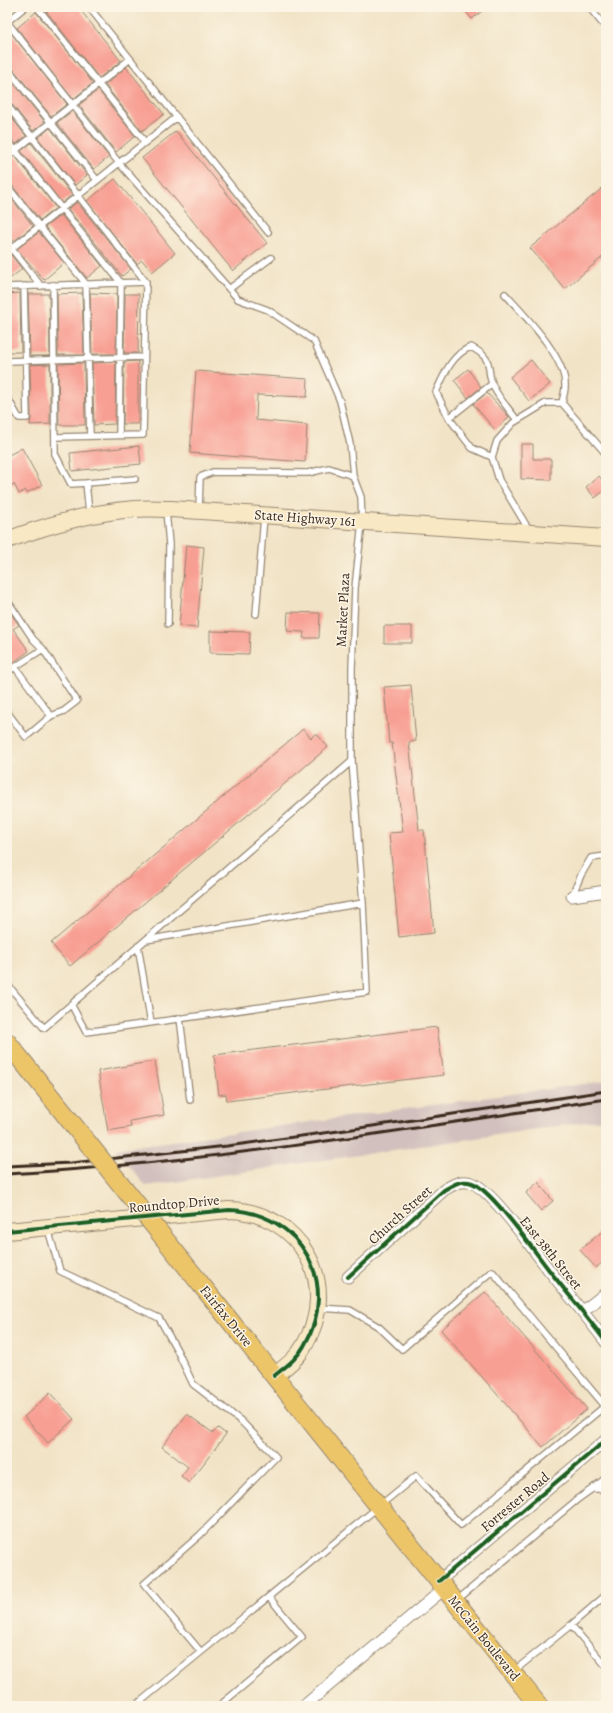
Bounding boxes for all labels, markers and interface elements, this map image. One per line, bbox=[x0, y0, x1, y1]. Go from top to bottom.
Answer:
street label: State Highway 161 bbox=[254, 505, 357, 531]
street label: Market Plaza bbox=[332, 572, 354, 648]
street label: Church Street bbox=[364, 1181, 436, 1249]
street label: Roundtop Drive bbox=[128, 1191, 220, 1217]
street label: East 38th Street bbox=[515, 1212, 587, 1294]
street label: Fairfax Drive bbox=[195, 1281, 257, 1351]
street label: Forrester Road bbox=[477, 1467, 554, 1536]
street label: McCain Boulevard bbox=[444, 1591, 525, 1685]

